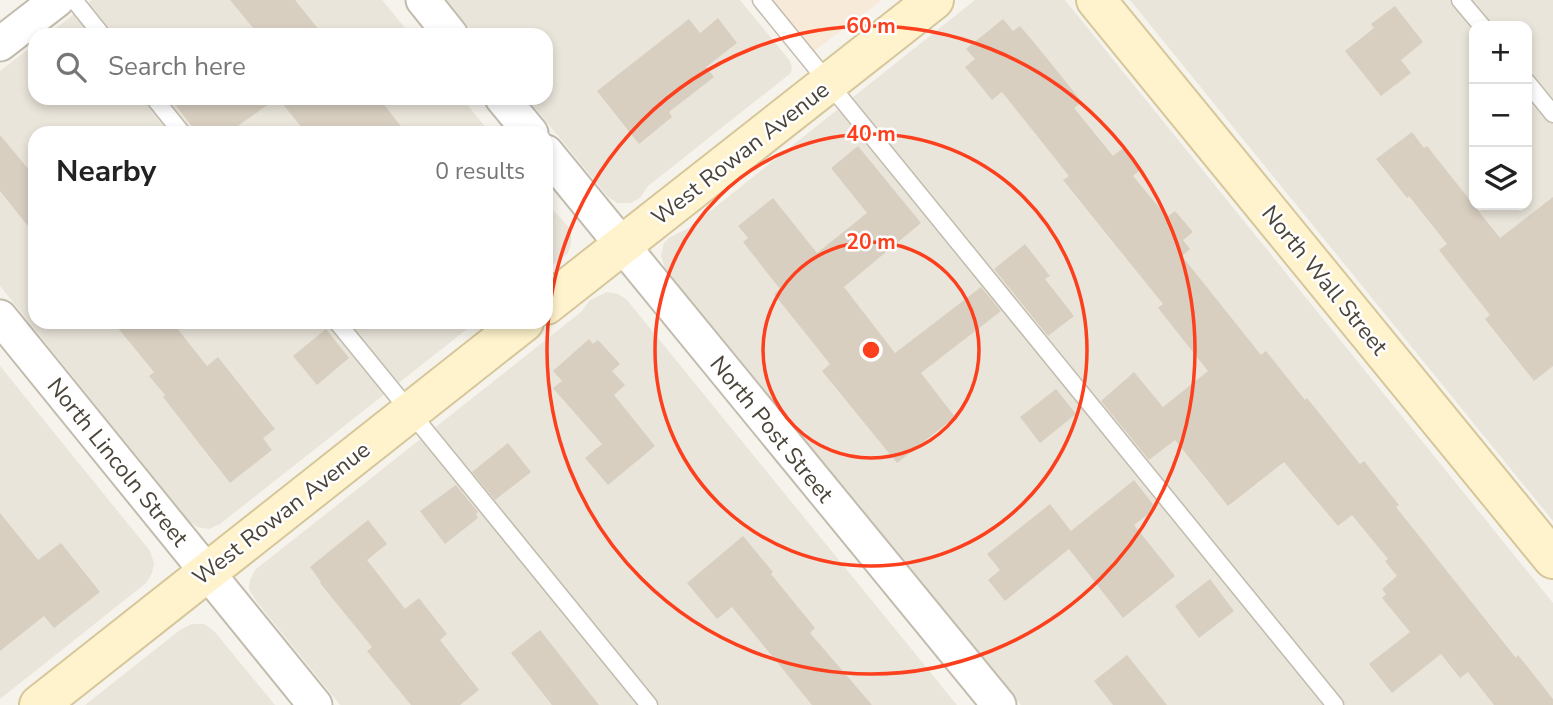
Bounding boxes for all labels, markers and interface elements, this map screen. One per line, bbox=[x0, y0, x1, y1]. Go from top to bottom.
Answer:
text: 60 m bbox=[846, 12, 896, 40]
map controls bbox=[1469, 21, 1532, 210]
button: + bbox=[1469, 21, 1532, 84]
search box bbox=[28, 28, 553, 105]
icon: search bbox=[52, 48, 90, 86]
text: Search here bbox=[108, 49, 246, 84]
street label: West Rowan Avenue bbox=[645, 74, 836, 233]
button: − bbox=[1469, 84, 1532, 147]
text: 40 m bbox=[846, 120, 896, 148]
button: layers bbox=[1469, 147, 1532, 210]
text: Nearby bbox=[56, 151, 156, 192]
text: 0 results bbox=[435, 156, 525, 187]
street label: North Wall Street bbox=[1255, 199, 1395, 362]
text: 20 m bbox=[846, 228, 896, 256]
centre of rings bbox=[859, 338, 883, 362]
street label: North Post Street bbox=[703, 350, 841, 510]
street label: North Lincoln Street bbox=[40, 372, 196, 554]
street label: West Rowan Avenue bbox=[186, 434, 377, 593]

